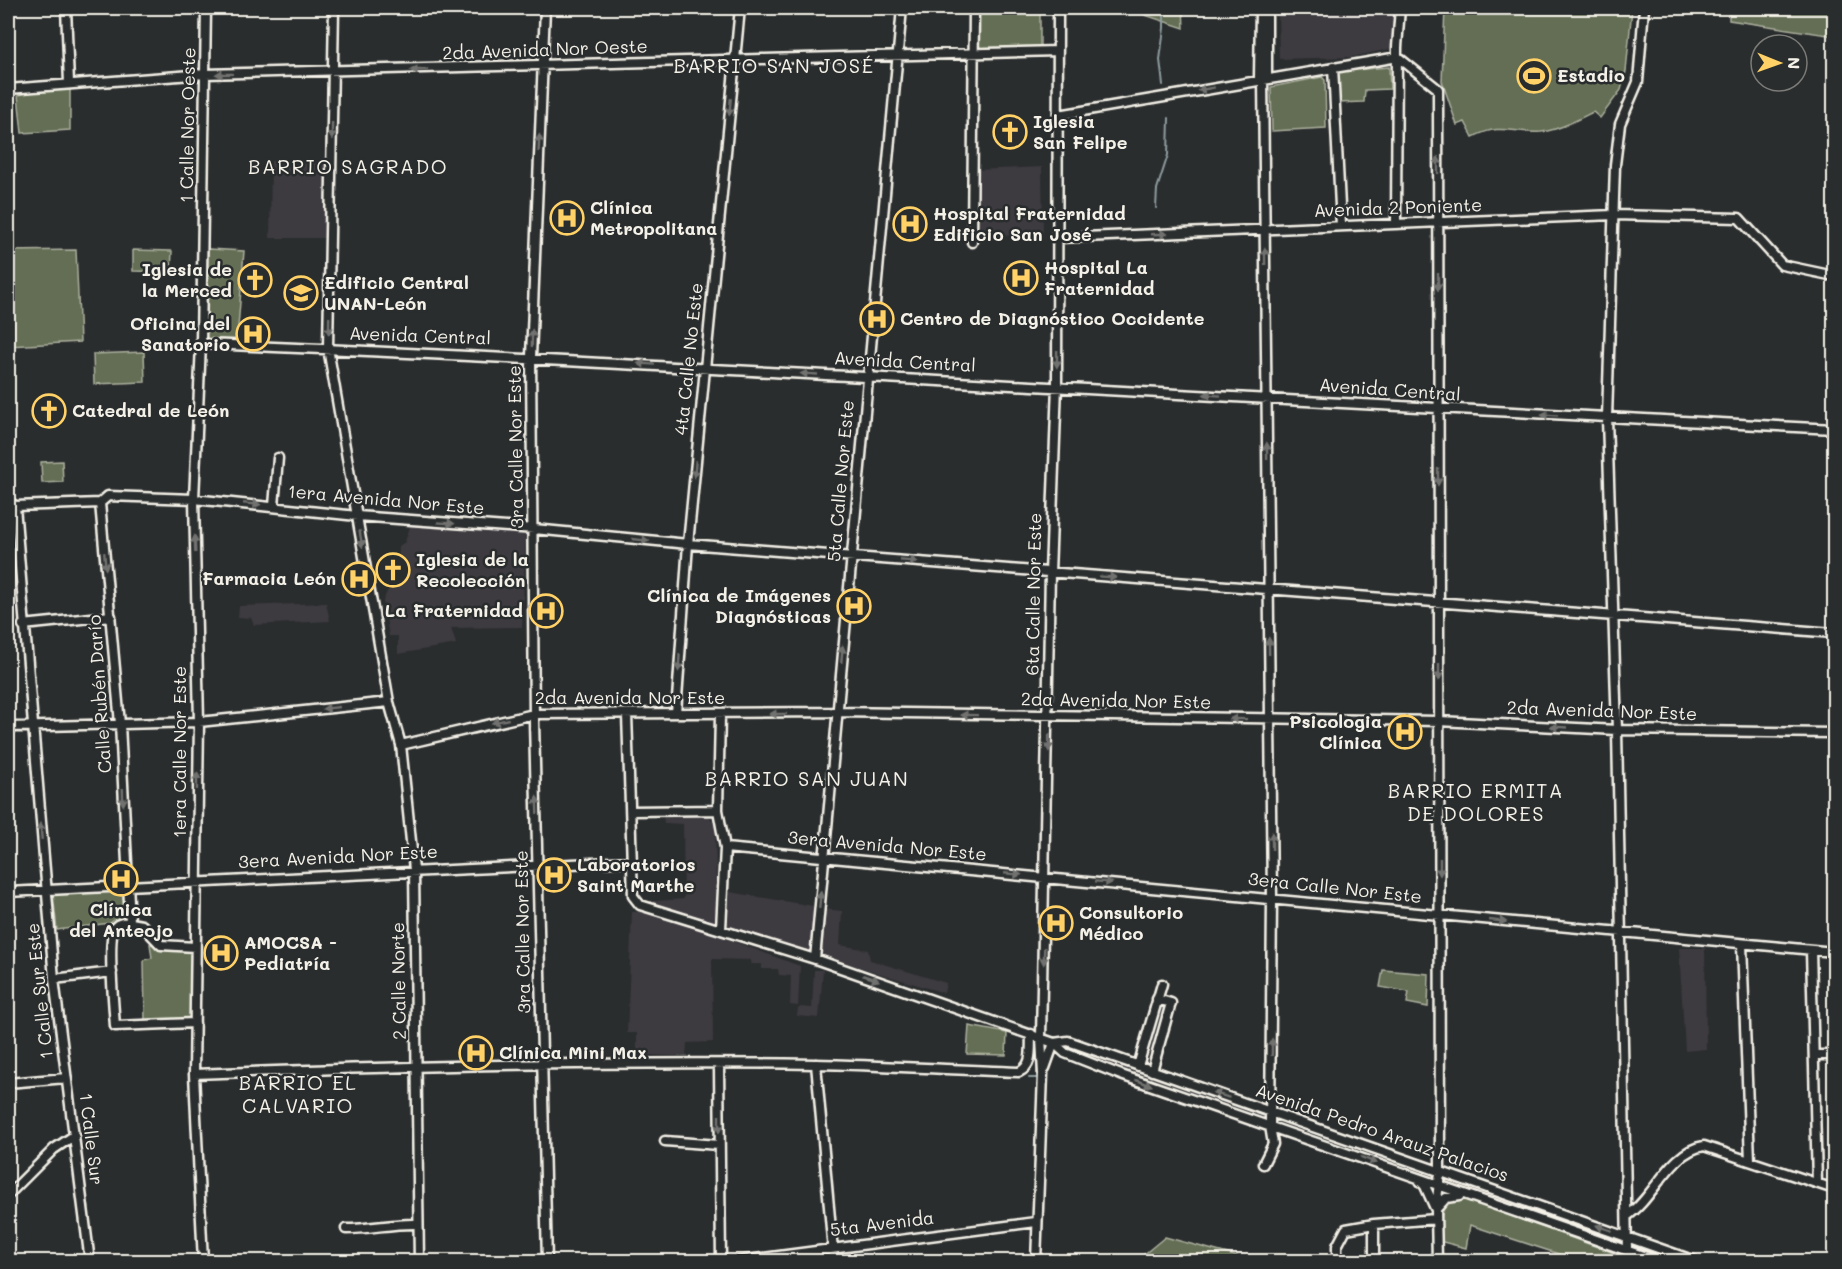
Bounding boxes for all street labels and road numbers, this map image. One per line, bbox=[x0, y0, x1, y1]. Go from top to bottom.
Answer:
street label: 2da Avenida Nor Oeste bbox=[442, 33, 648, 65]
street label: 1 Calle Nor Oeste bbox=[174, 47, 200, 203]
street label: Avenida 2 Poniente bbox=[1313, 192, 1482, 222]
street label: 4ta Calle No Este bbox=[668, 281, 708, 436]
street label: Avenida Central bbox=[349, 321, 491, 349]
street label: Avenida Central bbox=[834, 345, 977, 377]
street label: 3ra Calle Nor Este bbox=[502, 365, 528, 529]
street label: Avenida Central bbox=[1318, 372, 1462, 406]
street label: 5ta Calle Nor Este bbox=[821, 399, 859, 563]
street label: 1era Avenida Nor Este bbox=[287, 478, 485, 520]
street label: 6ta Calle Nor Este bbox=[1020, 512, 1046, 676]
street label: Calle Rubén Darío bbox=[81, 614, 117, 774]
street label: 1era Calle Nor Este bbox=[167, 666, 191, 838]
street label: 2da Avenida Nor Este bbox=[535, 685, 725, 709]
street label: 2da Avenida Nor Este bbox=[1021, 686, 1211, 714]
street label: 2da Avenida Nor Este bbox=[1506, 695, 1698, 725]
street label: 3era Avenida Nor Este bbox=[787, 824, 988, 866]
street label: 3era Avenida Nor Este bbox=[238, 839, 438, 873]
street label: 3ra Calle Nor Este bbox=[509, 850, 535, 1014]
street label: 3era Calle Nor Este bbox=[1247, 866, 1423, 908]
street label: 1 Calle Sur Este bbox=[20, 922, 58, 1060]
street label: 2 Calle Norte bbox=[385, 922, 411, 1040]
street label: Avenida Pedro Arauz Palacios bbox=[1253, 1077, 1512, 1187]
street label: 1 Calle Sur bbox=[74, 1091, 110, 1186]
street label: 5ta Avenida bbox=[828, 1205, 935, 1241]

